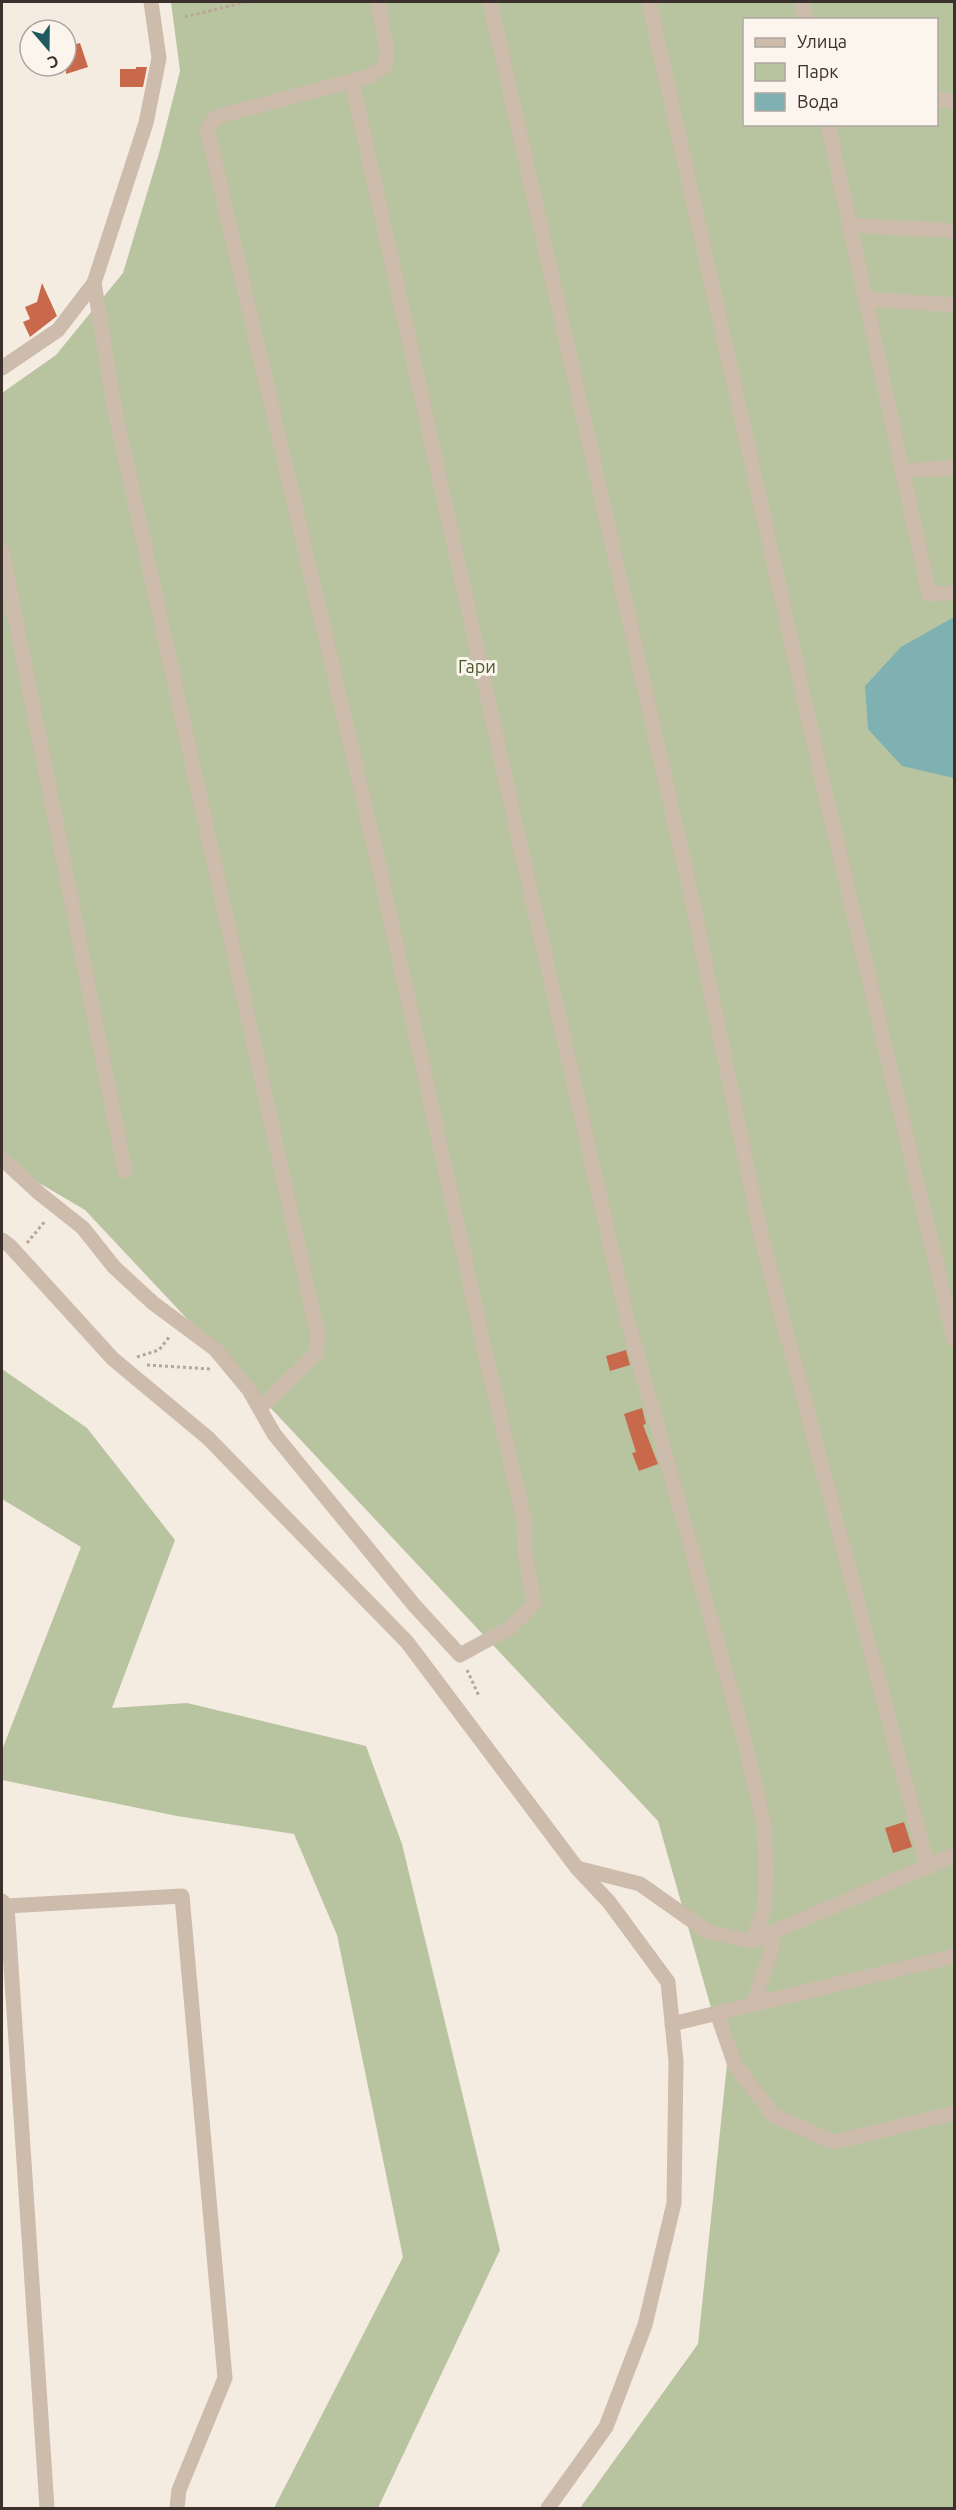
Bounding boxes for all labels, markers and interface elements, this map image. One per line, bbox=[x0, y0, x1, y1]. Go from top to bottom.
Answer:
north arrow bbox=[18, 18, 78, 78]
legend bbox=[743, 18, 938, 126]
text: Улица bbox=[797, 31, 847, 51]
text: С bbox=[45, 52, 61, 72]
text: Парк bbox=[797, 61, 838, 81]
text: Вода bbox=[797, 91, 839, 111]
park label: Гари bbox=[458, 656, 496, 676]

